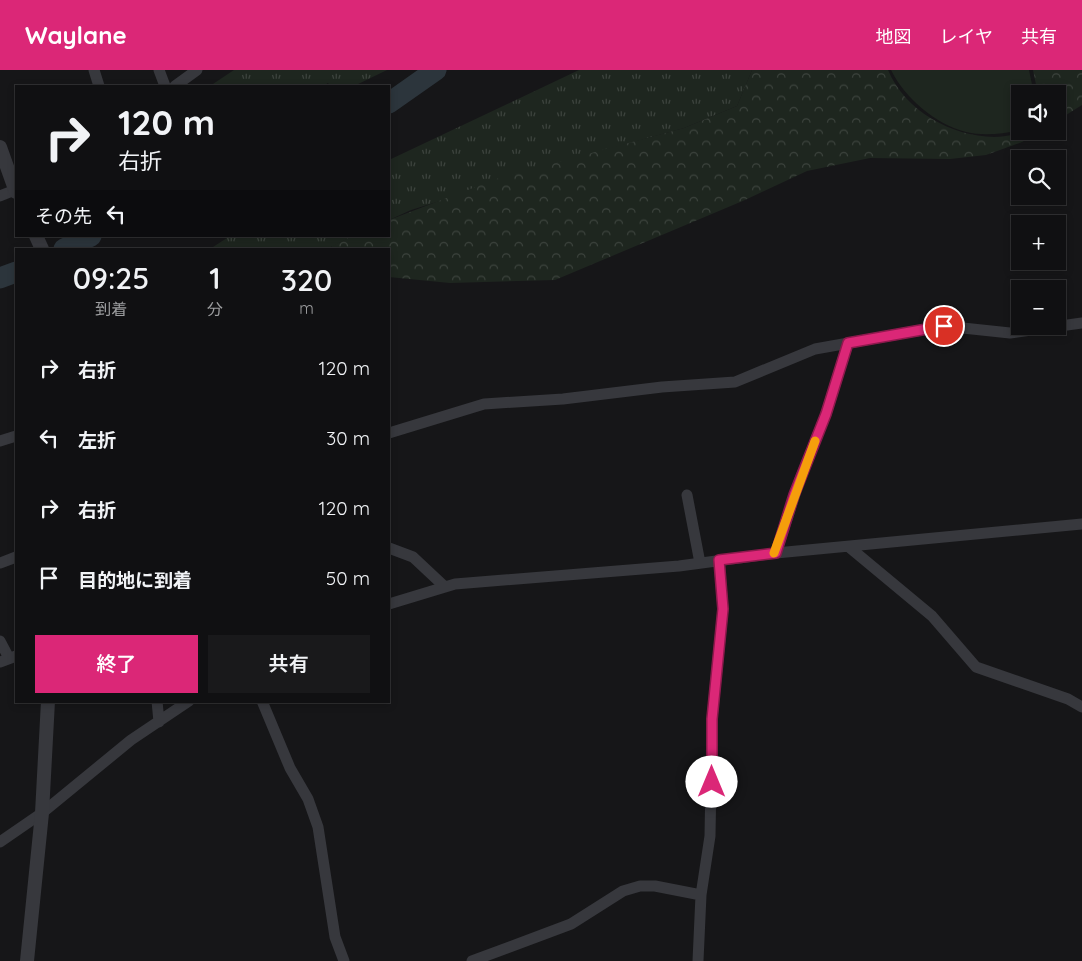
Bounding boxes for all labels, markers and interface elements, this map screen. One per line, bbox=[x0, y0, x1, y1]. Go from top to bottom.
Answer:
text: Waylane bbox=[25, 20, 127, 50]
text: 地図 bbox=[876, 25, 912, 48]
text: レイヤ bbox=[940, 25, 993, 48]
text: 共有 bbox=[1021, 25, 1057, 48]
map controls bbox=[1011, 85, 1066, 335]
button: sound bbox=[1011, 85, 1066, 140]
text: 120 m bbox=[118, 100, 215, 144]
icon: right bbox=[35, 105, 100, 170]
text: 右折 bbox=[118, 147, 162, 175]
button: search bbox=[1011, 150, 1066, 205]
icon: left bbox=[102, 200, 130, 228]
text: その先 bbox=[35, 204, 92, 228]
button: + bbox=[1011, 215, 1066, 270]
text: 09:25 bbox=[73, 259, 149, 297]
text: 1 bbox=[209, 259, 221, 297]
text: 320 bbox=[281, 261, 332, 299]
button: − bbox=[1011, 280, 1066, 335]
text: m bbox=[299, 298, 314, 318]
text: 到着 bbox=[95, 299, 127, 319]
text: 分 bbox=[207, 299, 223, 319]
pin bbox=[923, 305, 965, 347]
icon: arrive bbox=[930, 312, 958, 340]
icon: right bbox=[35, 354, 63, 382]
text: 120 m bbox=[319, 356, 370, 380]
text: 右折 bbox=[78, 358, 116, 382]
icon: left bbox=[35, 424, 63, 452]
text: 30 m bbox=[326, 426, 370, 450]
text: 左折 bbox=[78, 428, 116, 452]
icon: right bbox=[35, 494, 63, 522]
text: 120 m bbox=[319, 496, 370, 520]
text: 右折 bbox=[78, 498, 116, 522]
icon: arrive bbox=[35, 564, 63, 592]
text: 50 m bbox=[326, 566, 370, 590]
text: 目的地に到着 bbox=[78, 568, 192, 592]
button: 終了 bbox=[35, 635, 198, 693]
button: 共有 bbox=[208, 635, 370, 693]
position arrow bbox=[685, 755, 737, 807]

